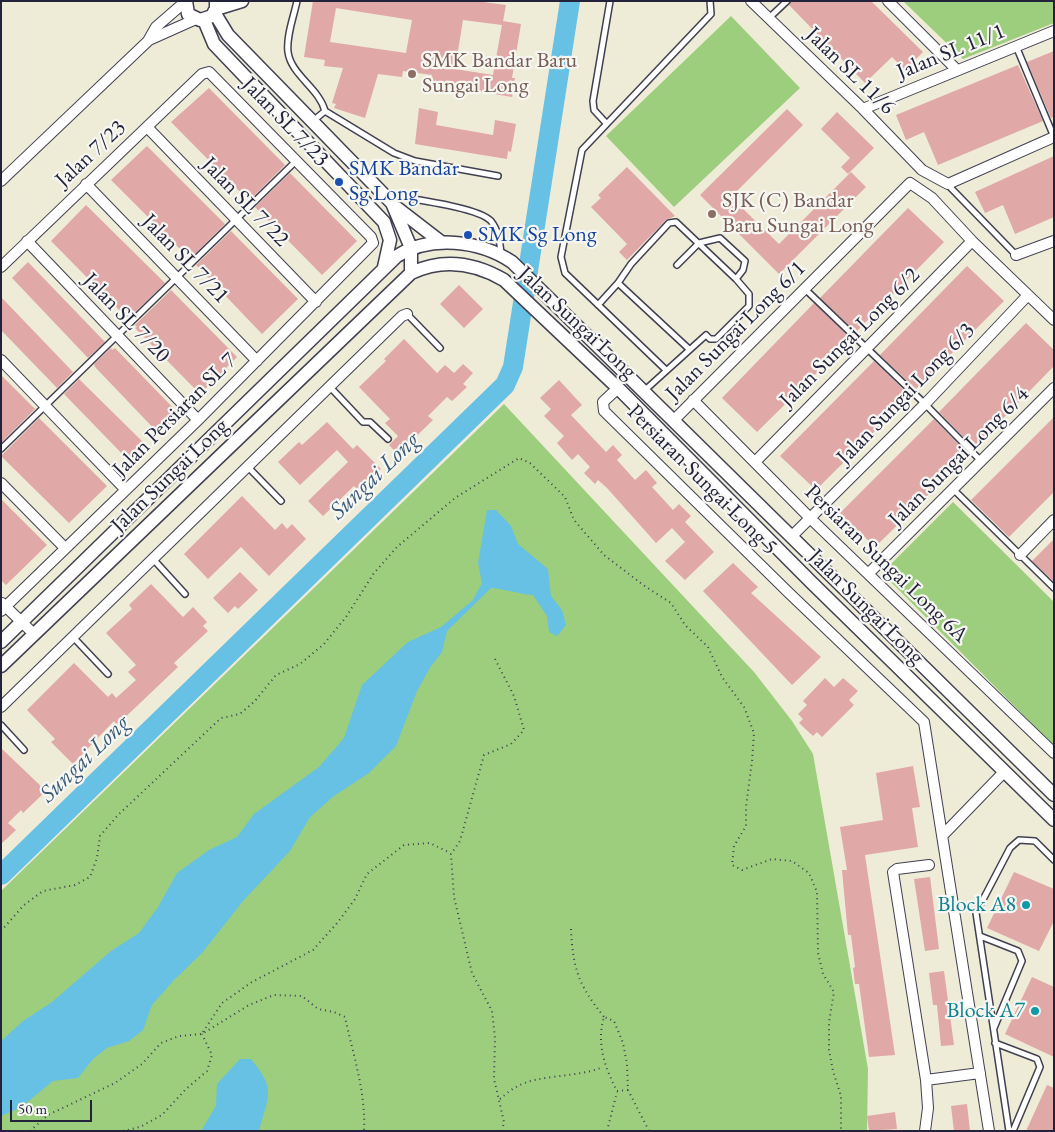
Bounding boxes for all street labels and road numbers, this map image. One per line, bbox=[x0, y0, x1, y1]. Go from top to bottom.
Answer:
street label: Jalan SL 11/1 bbox=[893, 18, 1009, 86]
street label: Jalan SL 11/6 bbox=[800, 22, 900, 120]
street label: Jalan SL 7/23 bbox=[236, 72, 334, 172]
street label: Jalan 7/23 bbox=[50, 115, 132, 193]
street label: Jalan SL 7/22 bbox=[196, 152, 294, 252]
street label: Jalan SL 7/21 bbox=[136, 209, 234, 309]
street label: Jalan Sungai Long 6/1 bbox=[661, 256, 811, 406]
street label: Jalan Sungai Long bbox=[512, 261, 642, 385]
street label: Jalan Sungai Long 6/2 bbox=[775, 263, 925, 413]
street label: Jalan SL 7/20 bbox=[77, 268, 175, 368]
street label: Jalan Sungai Long 6/3 bbox=[832, 318, 980, 470]
street label: Jalan Persiaran SL 7 bbox=[107, 347, 243, 483]
street label: Jalan Sungai Long 6/4 bbox=[884, 382, 1034, 532]
street label: Persiaran Sungai Long 5 bbox=[621, 399, 783, 561]
street label: Jalan Sungai Long bbox=[106, 413, 234, 539]
street label: Persiaran Sungai Long 6A bbox=[799, 479, 973, 649]
street label: Jalan Sungai Long bbox=[803, 544, 929, 670]

